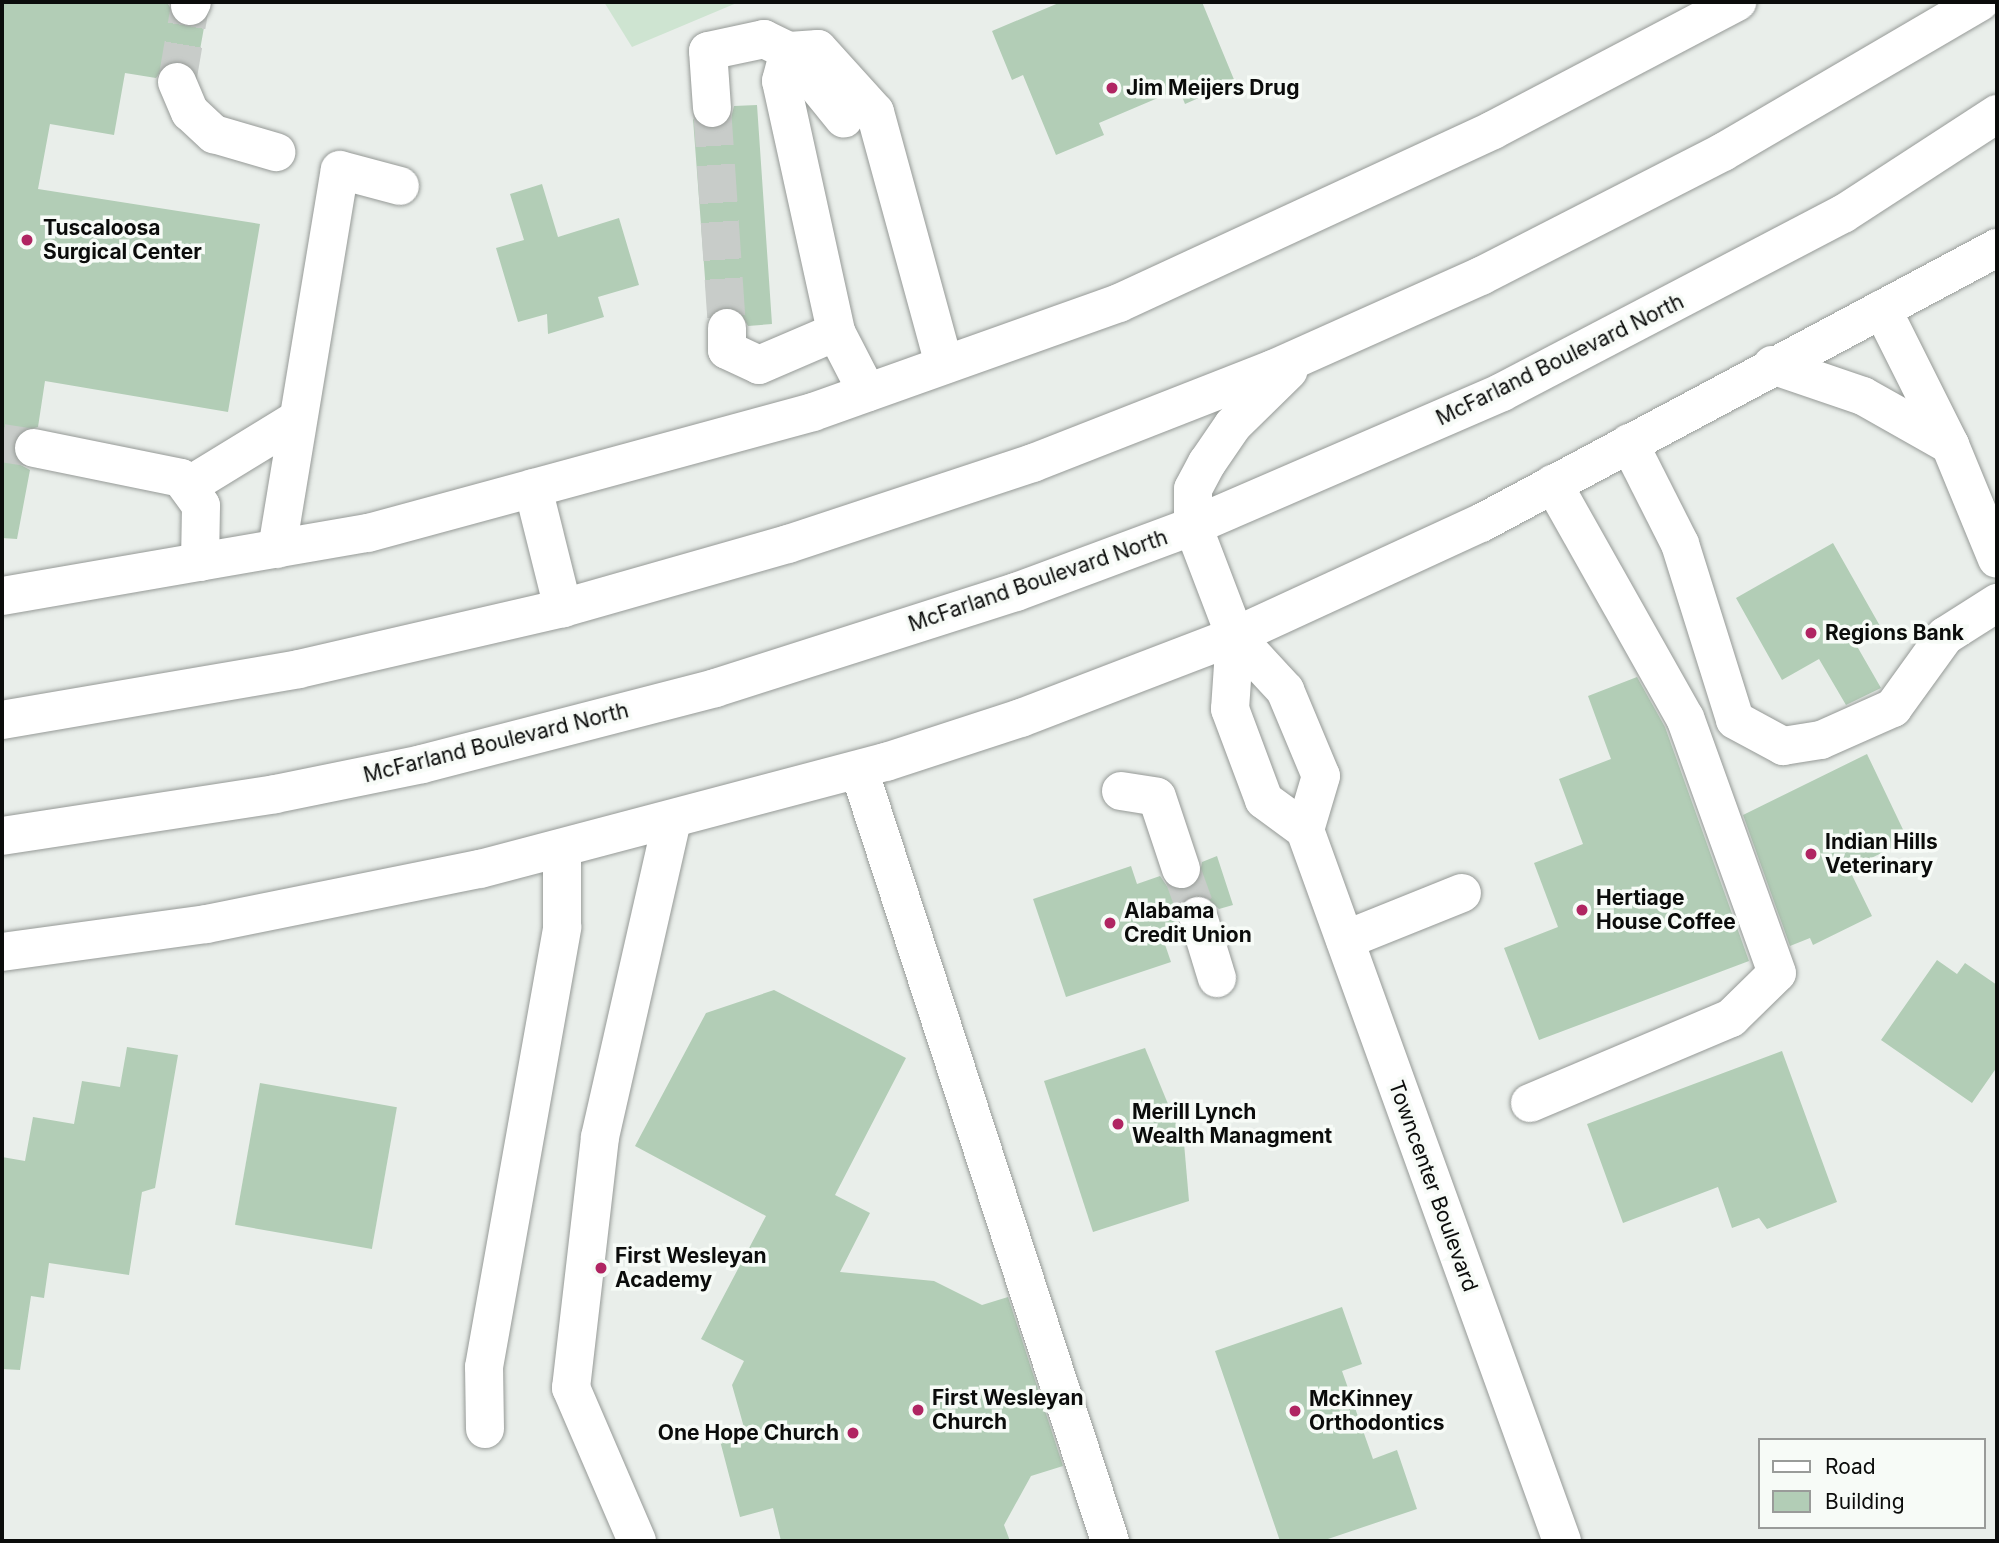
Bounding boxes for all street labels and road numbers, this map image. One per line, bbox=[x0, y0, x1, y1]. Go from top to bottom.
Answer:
street label: McFarland Boulevard North bbox=[1432, 289, 1688, 431]
street label: McFarland Boulevard North bbox=[905, 525, 1171, 637]
street label: McFarland Boulevard North bbox=[361, 698, 631, 788]
street label: Towncenter Boulevard bbox=[1383, 1077, 1483, 1295]

